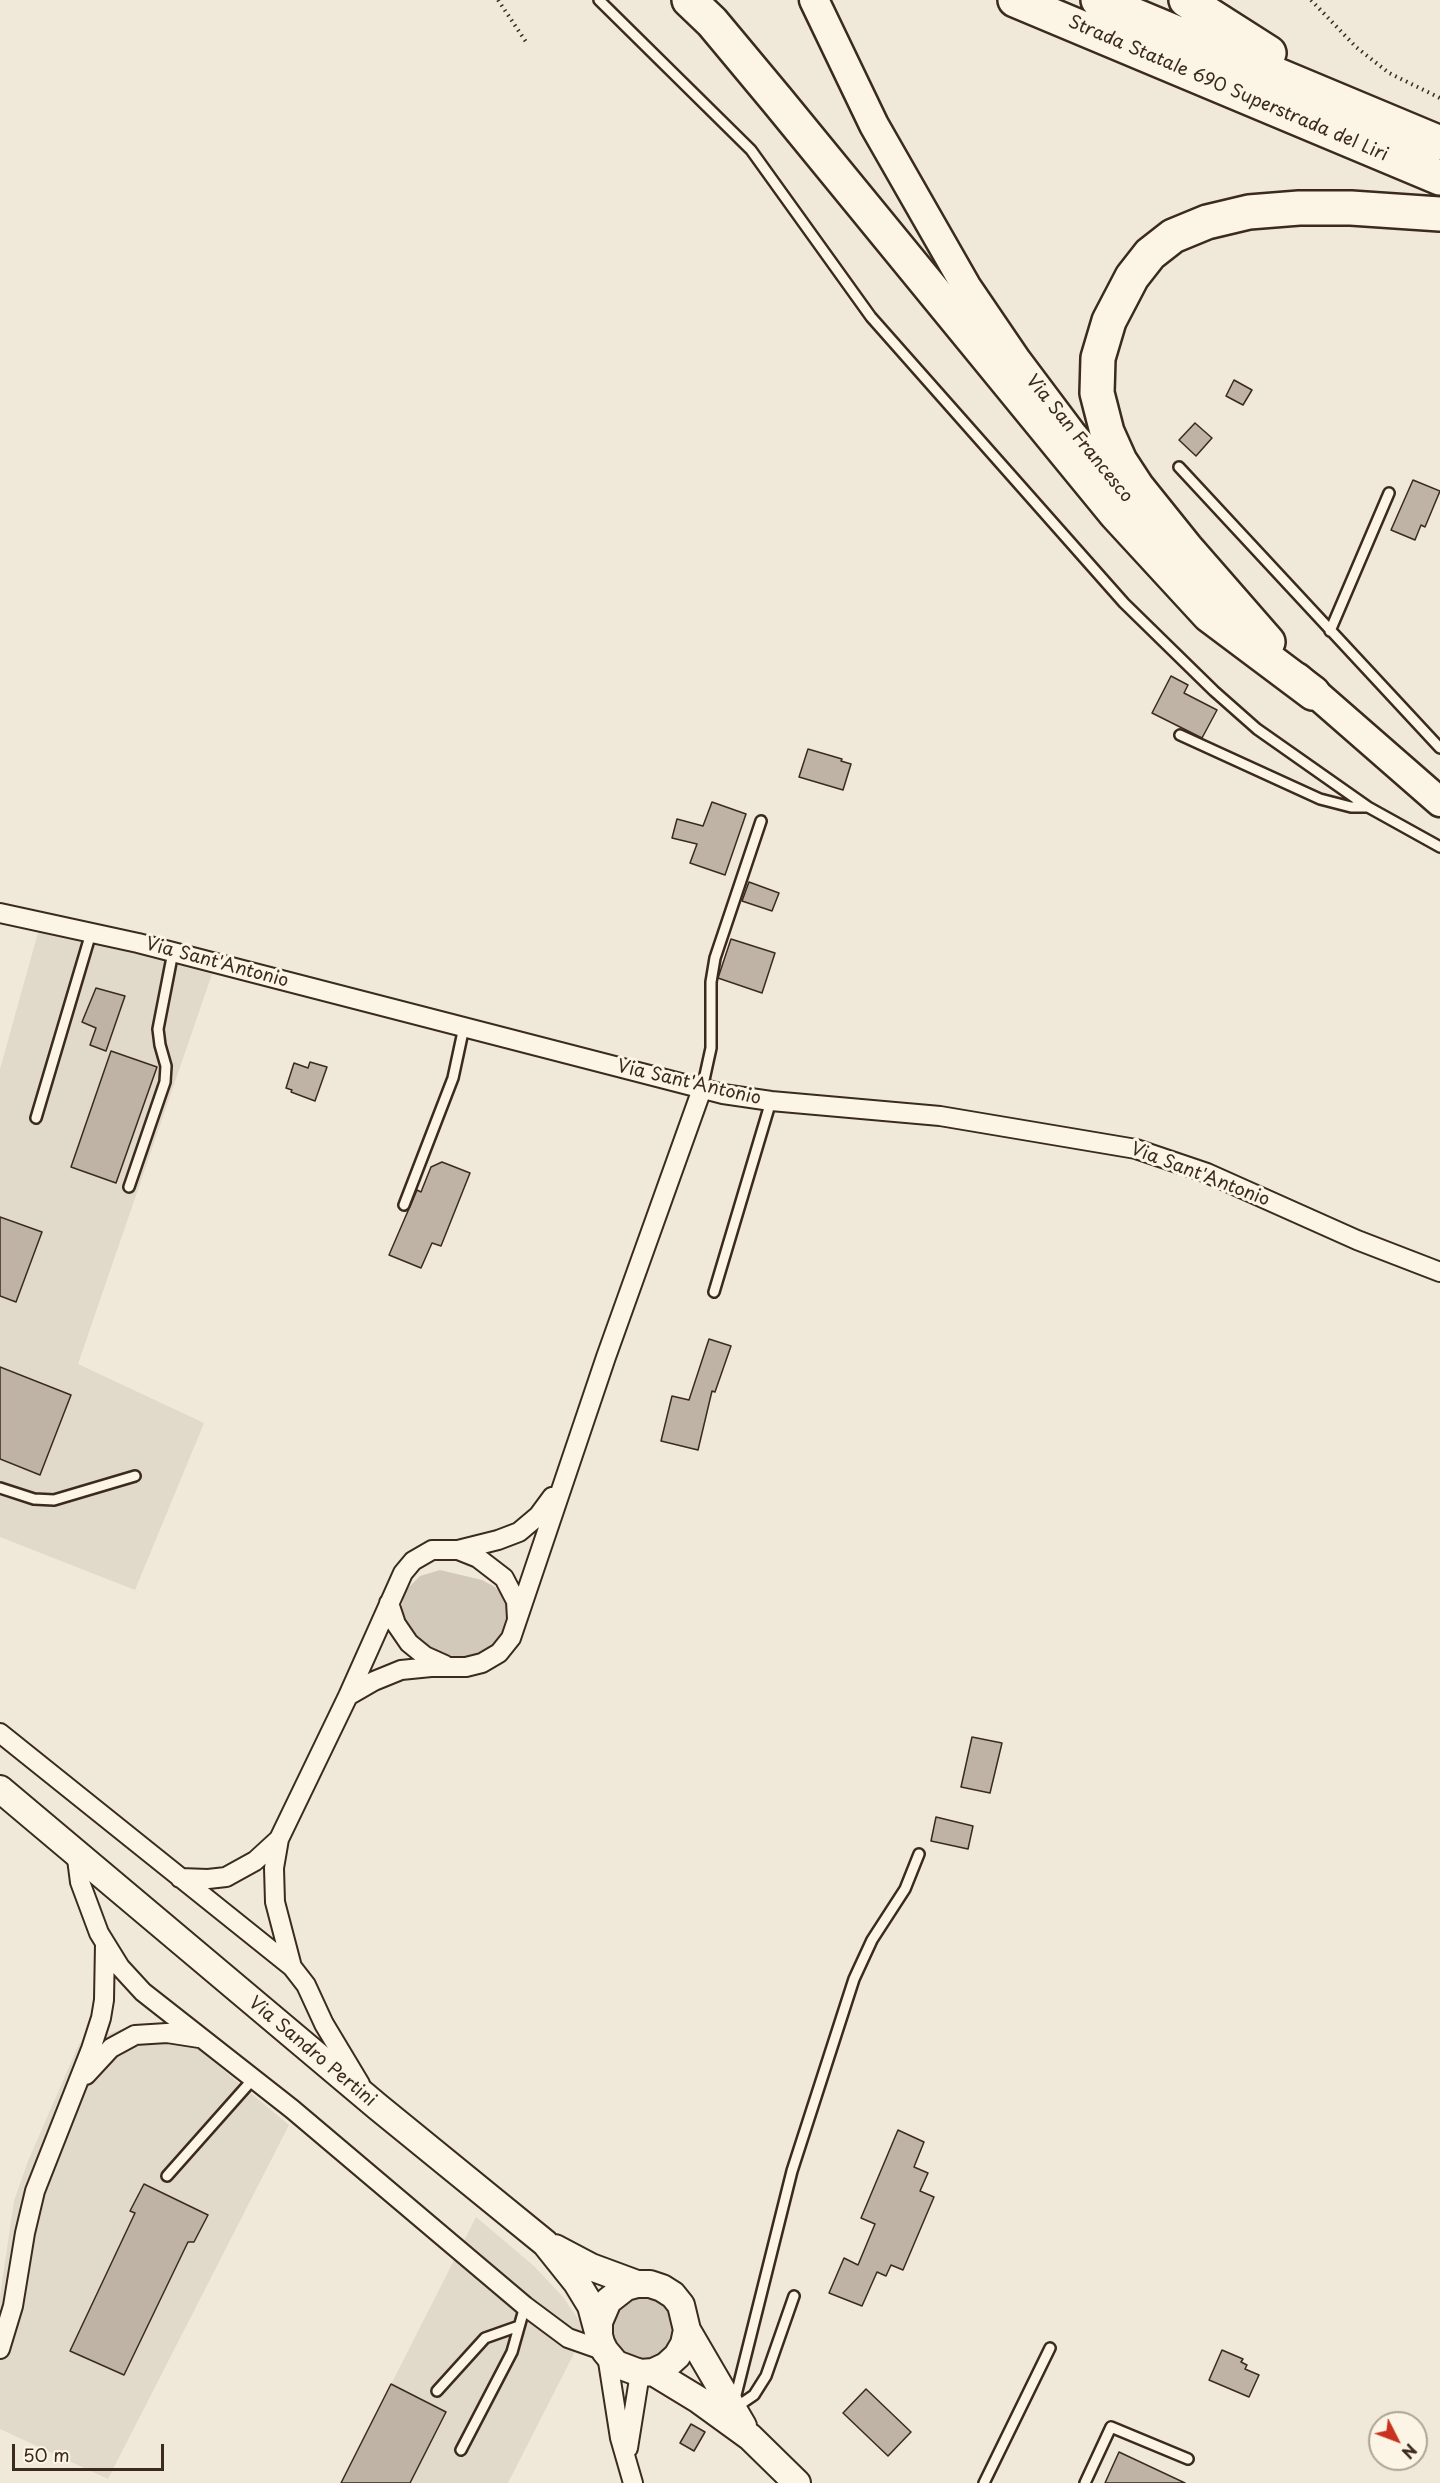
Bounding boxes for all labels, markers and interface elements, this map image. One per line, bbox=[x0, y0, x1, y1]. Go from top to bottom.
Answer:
street label: Strada Statale 690 Superstrada del Liri bbox=[1065, 12, 1391, 166]
street label: Via San Francesco bbox=[1021, 371, 1137, 507]
street label: Via Sant'Antonio bbox=[143, 934, 291, 992]
street label: Via Sant'Antonio bbox=[615, 1056, 763, 1110]
street label: Via Sant'Antonio bbox=[1128, 1139, 1272, 1211]
street label: Via Sandro Pertini bbox=[244, 1992, 380, 2112]
north arrow bbox=[1368, 2411, 1428, 2471]
scale bar bbox=[15, 2432, 166, 2470]
text: N bbox=[1397, 2439, 1423, 2464]
text: 50 m bbox=[23, 2441, 70, 2468]

